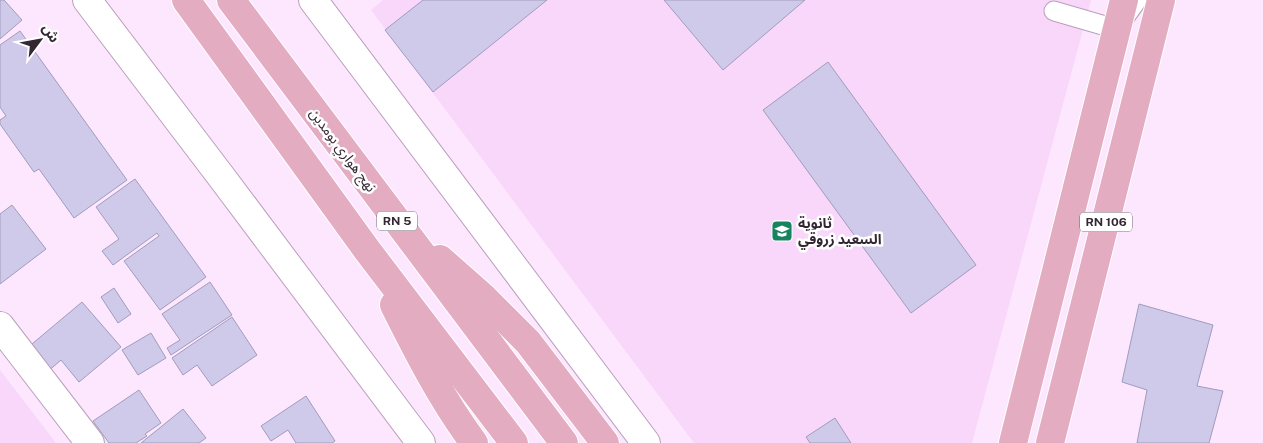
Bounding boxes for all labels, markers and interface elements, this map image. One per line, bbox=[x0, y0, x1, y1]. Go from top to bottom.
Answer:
north arrow bbox=[15, 15, 65, 65]
text: ش bbox=[39, 21, 63, 45]
street label: نهج هواري بومدين bbox=[304, 105, 380, 197]
road number: RN 5 bbox=[377, 212, 417, 230]
road number: RN 106 bbox=[1080, 212, 1132, 232]
place label: ثانوية السعيد زروقي bbox=[798, 215, 882, 250]
school or university icon: ثانوية السعيد زروقي bbox=[770, 219, 794, 243]

